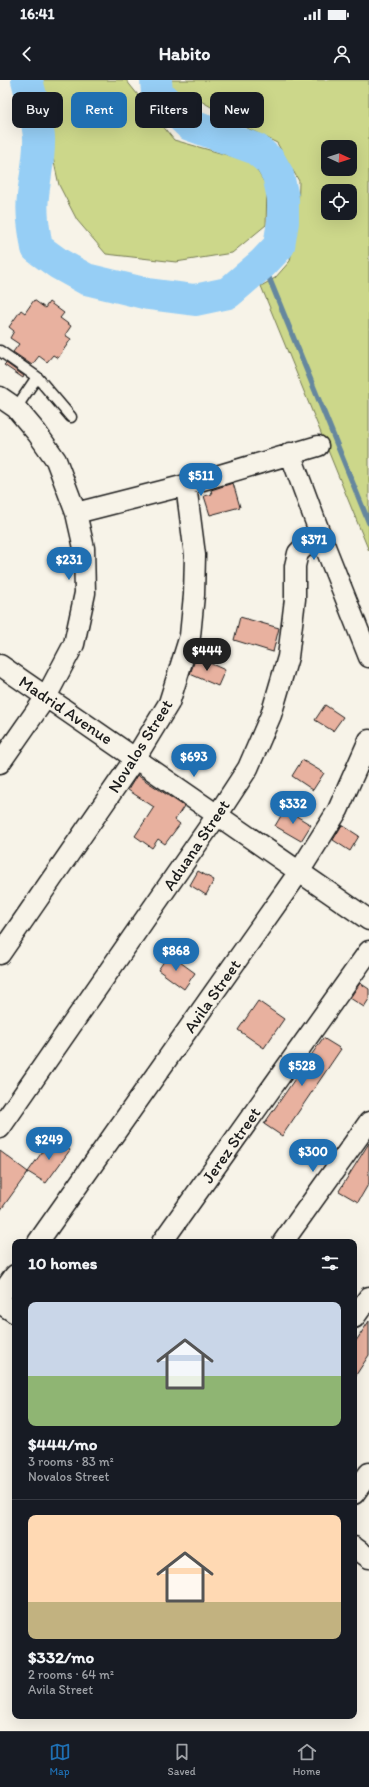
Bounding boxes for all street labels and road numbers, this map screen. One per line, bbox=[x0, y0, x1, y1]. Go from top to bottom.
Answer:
street label: Madrid Avenue bbox=[15, 671, 117, 749]
street label: Novalos Street bbox=[103, 696, 177, 796]
street label: Aduana Street bbox=[158, 795, 234, 894]
street label: Avila Street bbox=[179, 955, 245, 1037]
street label: Jerez Street bbox=[198, 1103, 265, 1187]

